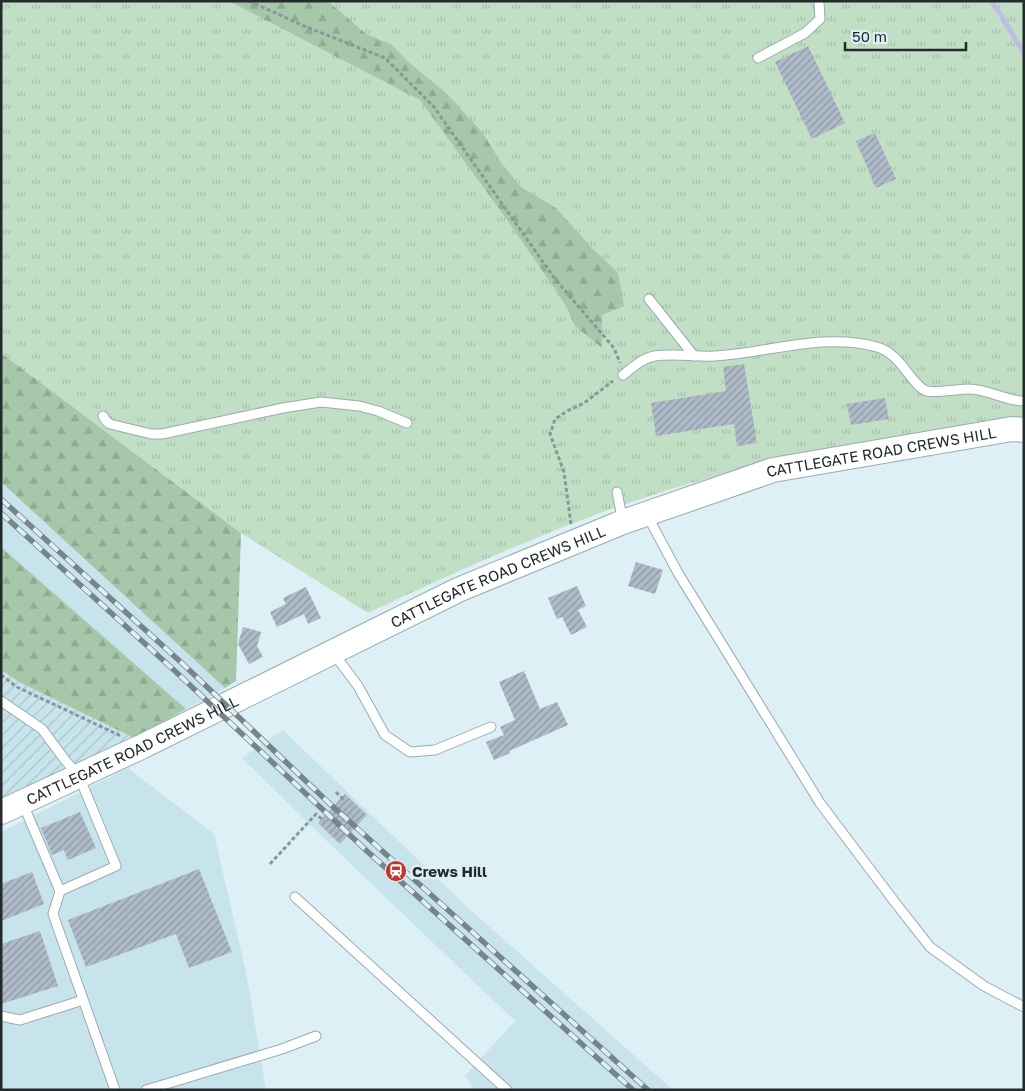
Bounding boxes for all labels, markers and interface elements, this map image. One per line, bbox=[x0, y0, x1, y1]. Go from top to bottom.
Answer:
scale bar bbox=[845, 20, 966, 52]
text: 50 m bbox=[852, 27, 887, 45]
street label: CATTLEGATE ROAD CREWS HILL bbox=[764, 423, 998, 481]
street label: CATTLEGATE ROAD CREWS HILL bbox=[387, 521, 608, 631]
street label: CATTLEGATE ROAD CREWS HILL bbox=[23, 691, 241, 808]
station icon: Crews Hill bbox=[384, 859, 408, 883]
place label: Crews Hill bbox=[412, 862, 487, 880]

